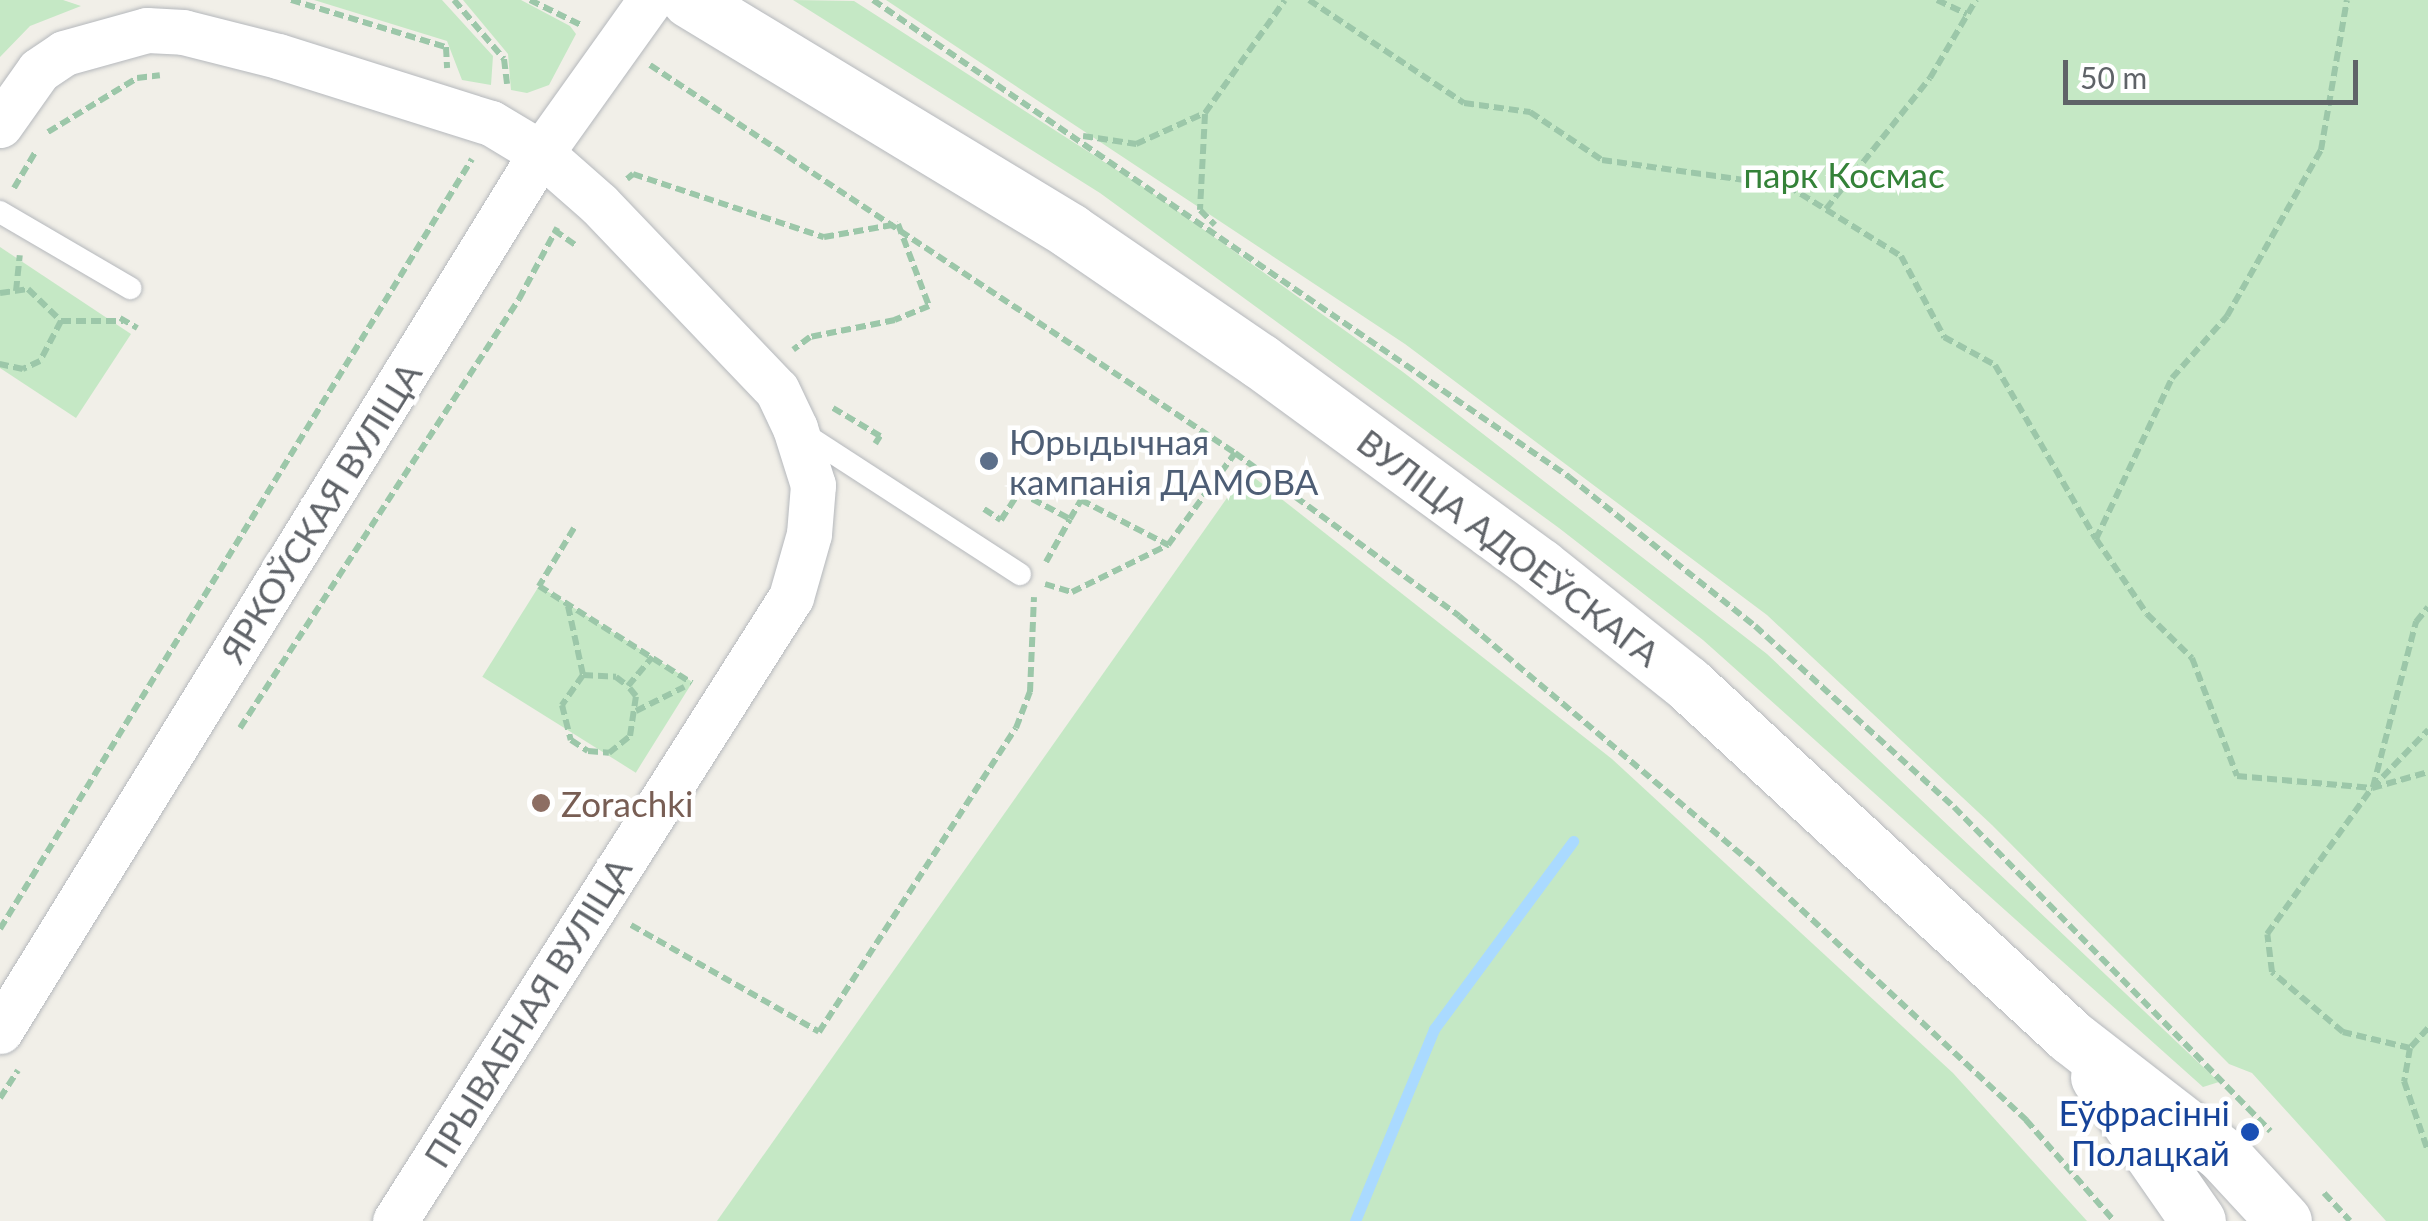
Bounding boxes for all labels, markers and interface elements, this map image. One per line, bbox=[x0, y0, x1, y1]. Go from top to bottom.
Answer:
scale bar bbox=[2068, 40, 2363, 102]
text: 50 m bbox=[2080, 59, 2147, 95]
park label: парк Космас bbox=[1743, 153, 1945, 195]
street label: ЯРКОЎСКАЯ ВУЛІЦА bbox=[211, 354, 429, 670]
place label: Юрыдычная кампанія ДАМОВА bbox=[1009, 420, 1318, 502]
street label: ВУЛІЦА АДОЕЎСКАГА bbox=[1350, 420, 1668, 674]
marker: Юрыдычная кампанія ДАМОВА bbox=[978, 450, 1000, 472]
place label: Zorachki bbox=[561, 782, 693, 824]
marker: Zorachki bbox=[530, 792, 552, 814]
street label: ПРЫВАБНАЯ ВУЛІЦА bbox=[415, 850, 639, 1174]
place label: Еўфрасінні Полацкай bbox=[2058, 1091, 2230, 1173]
marker: Еўфрасінні Полацкай bbox=[2239, 1121, 2261, 1143]

